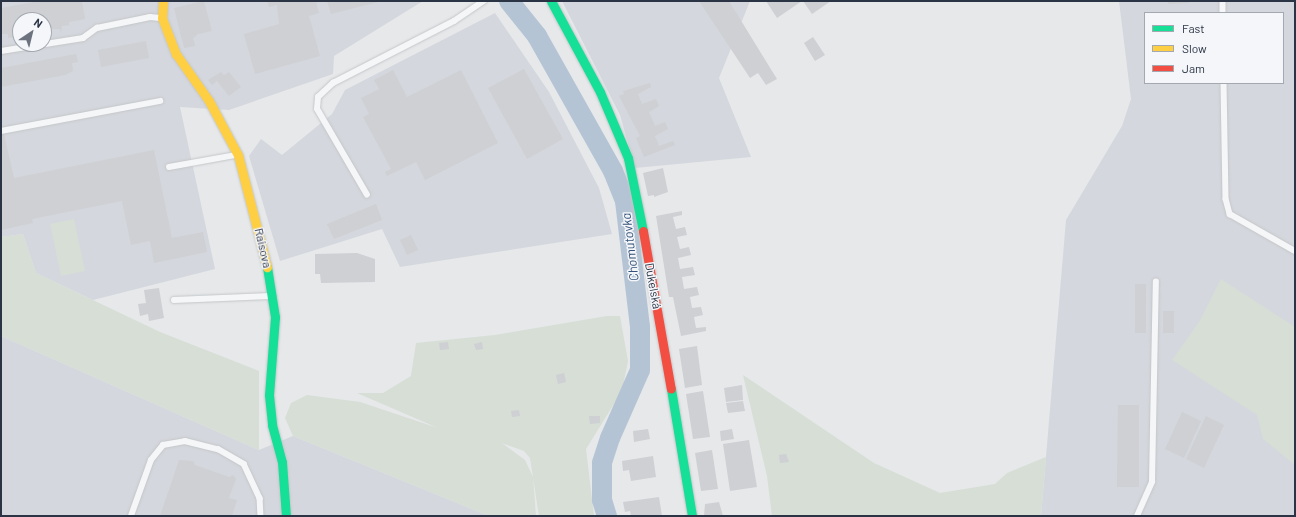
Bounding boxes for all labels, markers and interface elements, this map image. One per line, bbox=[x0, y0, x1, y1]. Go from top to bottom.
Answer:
north arrow bbox=[12, 12, 52, 52]
legend bbox=[1144, 12, 1284, 84]
text: N bbox=[32, 15, 45, 30]
text: Fast bbox=[1182, 21, 1205, 35]
text: Slow bbox=[1182, 41, 1207, 55]
text: Jam bbox=[1182, 61, 1205, 75]
water label: Chomutovka bbox=[618, 212, 642, 282]
street label: Raisova bbox=[251, 227, 275, 269]
street label: Dukelská bbox=[642, 262, 664, 310]

